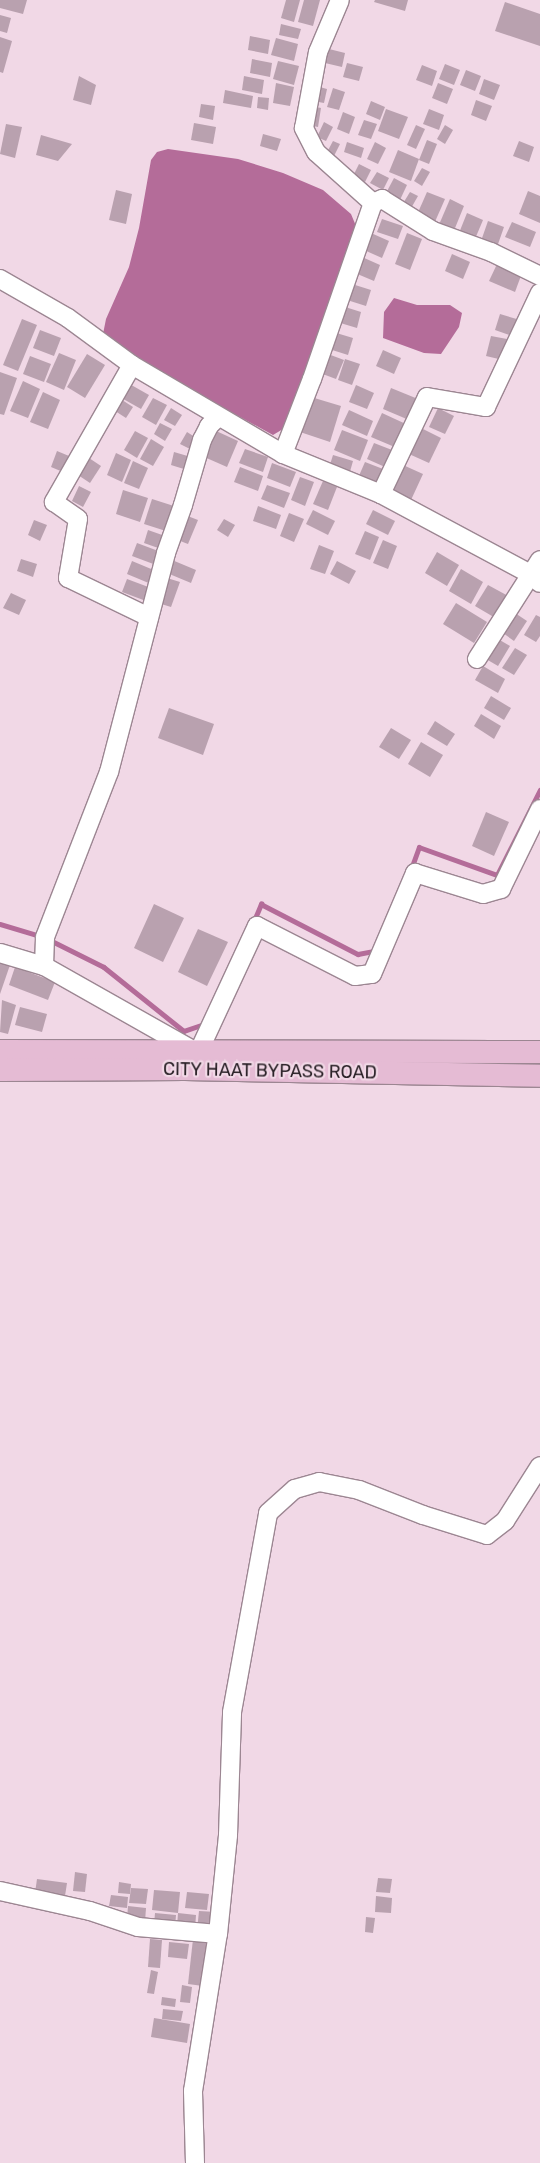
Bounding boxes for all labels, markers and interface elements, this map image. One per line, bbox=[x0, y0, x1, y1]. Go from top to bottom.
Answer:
street label: CITY HAAT BYPASS ROAD bbox=[162, 1058, 378, 1084]

